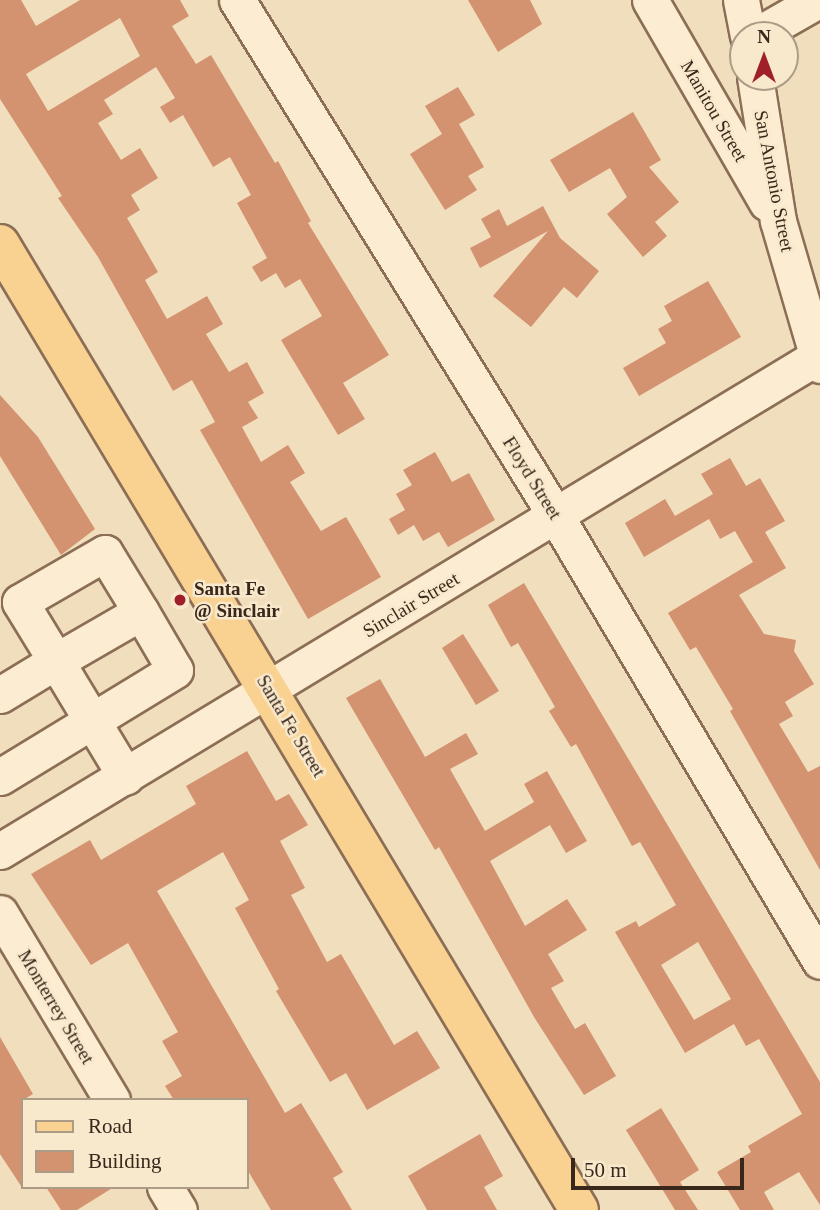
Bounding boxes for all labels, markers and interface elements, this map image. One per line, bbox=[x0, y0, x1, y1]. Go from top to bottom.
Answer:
north arrow bbox=[729, 21, 799, 91]
text: N bbox=[757, 26, 771, 47]
street label: Manitou Street bbox=[676, 56, 752, 166]
street label: San Antonio Street bbox=[749, 108, 799, 254]
street label: Floyd Street bbox=[498, 432, 566, 524]
street label: Sinclair Street bbox=[359, 567, 463, 643]
place label: Santa Fe @ Sinclair bbox=[194, 578, 280, 622]
marker: Santa Fe @ Sinclair bbox=[172, 592, 188, 608]
street label: Santa Fe Street bbox=[252, 671, 330, 781]
street label: Monterrey Street bbox=[13, 946, 99, 1068]
legend bbox=[21, 1098, 248, 1189]
text: Road bbox=[88, 1114, 132, 1138]
scale bar bbox=[575, 1144, 748, 1188]
text: Building bbox=[88, 1149, 162, 1173]
text: 50 m bbox=[584, 1158, 627, 1182]

